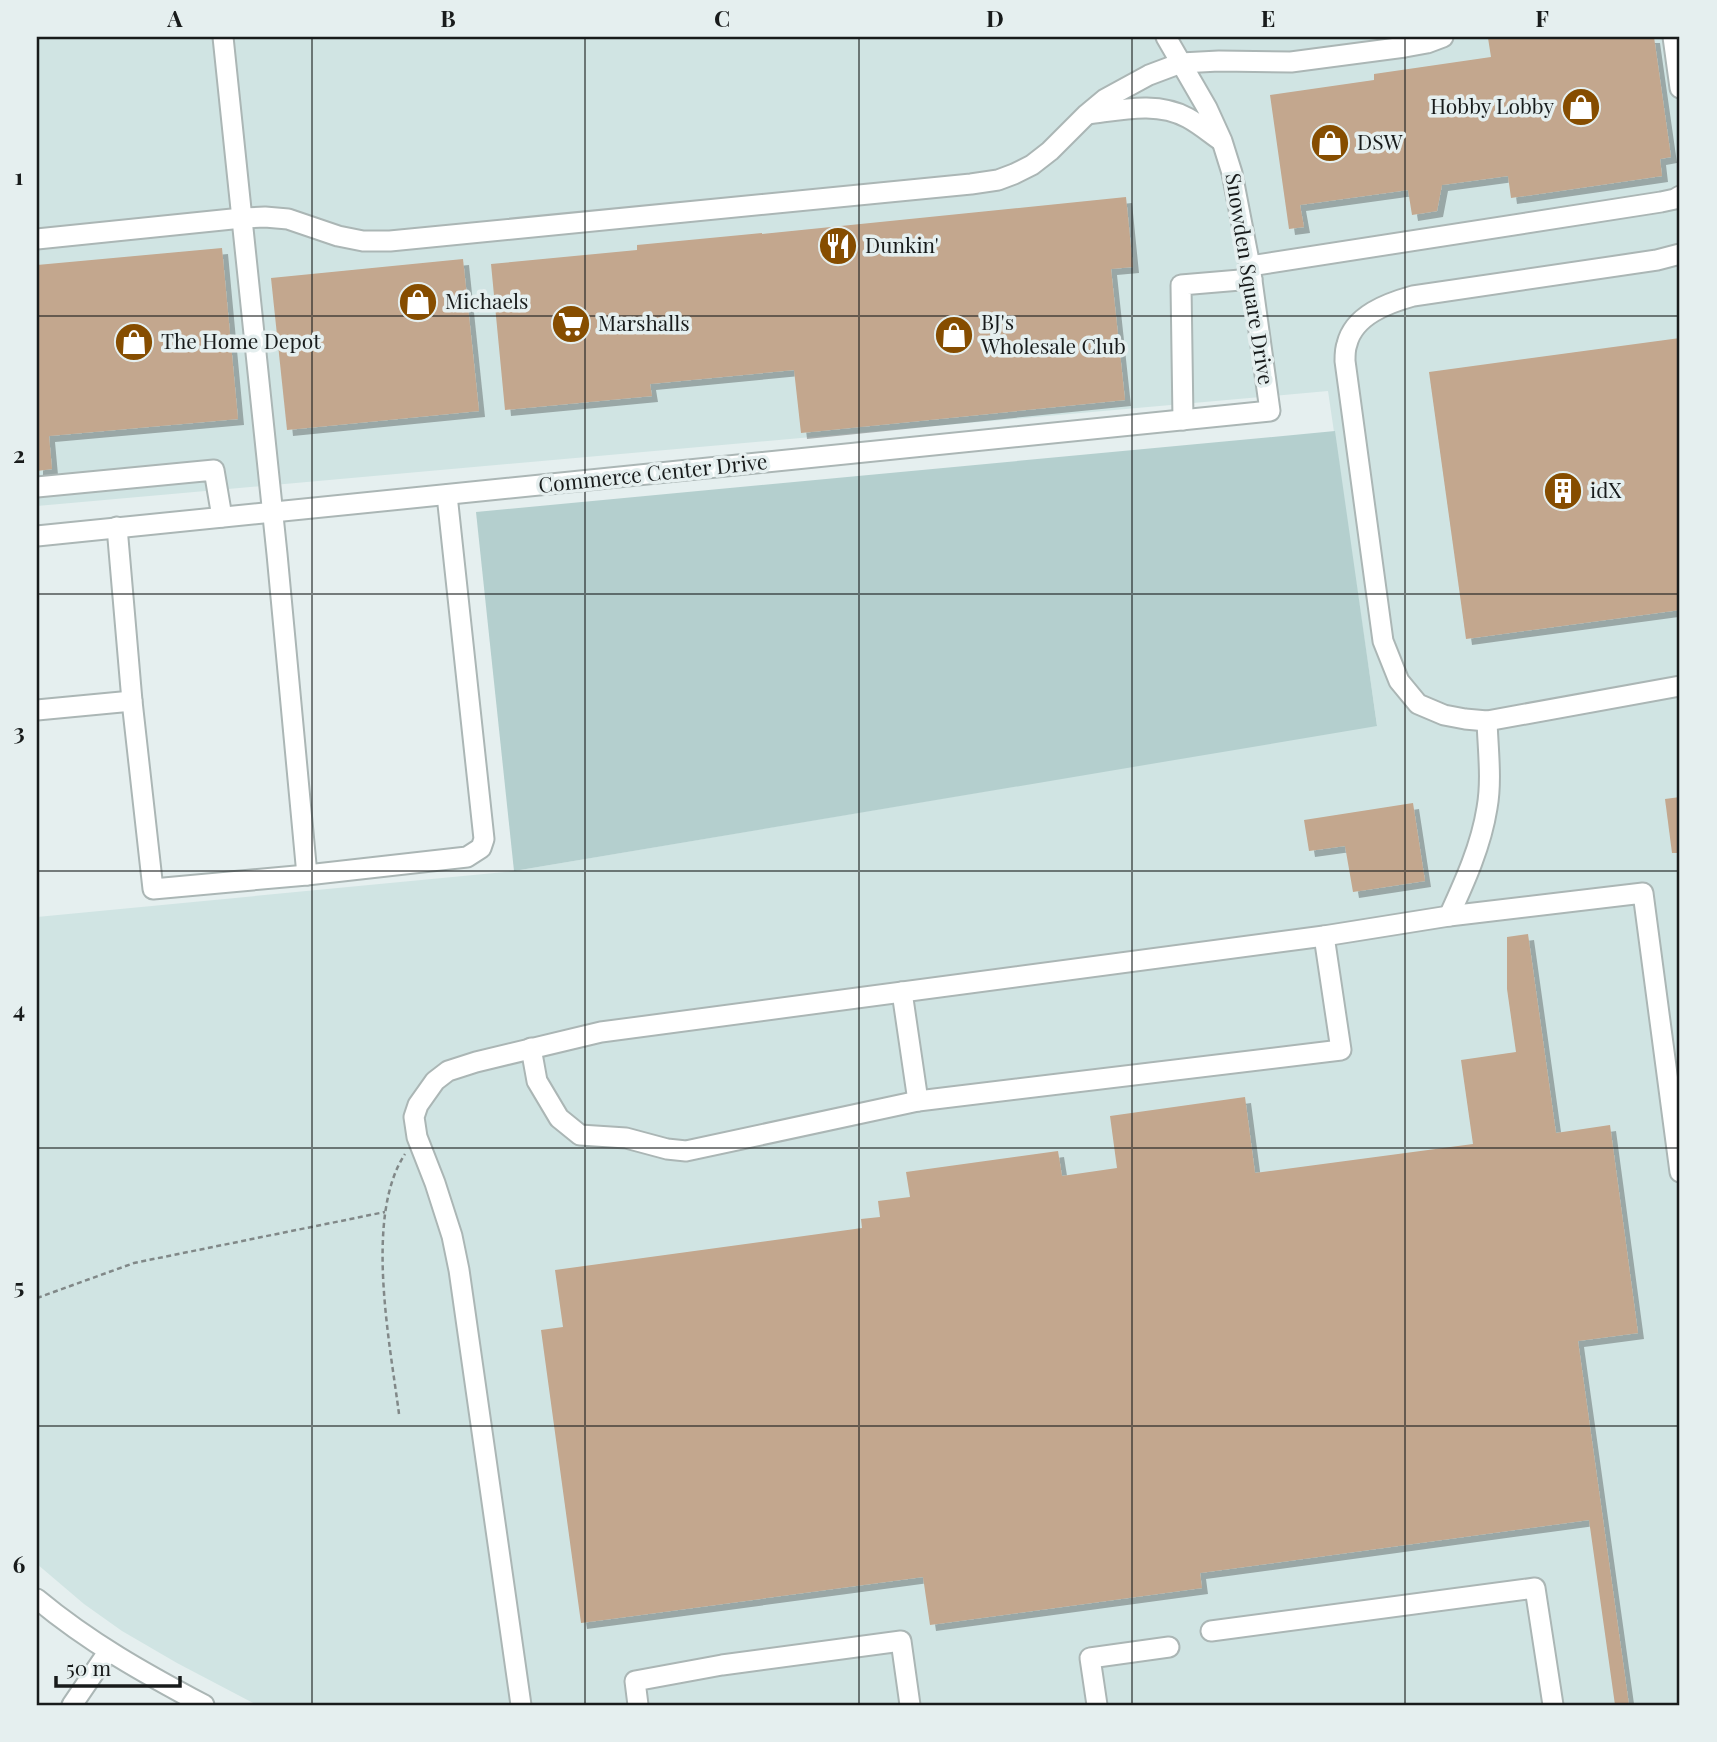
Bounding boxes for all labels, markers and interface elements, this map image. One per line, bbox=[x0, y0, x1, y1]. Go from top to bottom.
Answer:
text: A bbox=[166, 2, 183, 33]
text: B bbox=[440, 2, 456, 33]
text: C bbox=[714, 2, 730, 33]
text: D bbox=[986, 2, 1004, 33]
text: E bbox=[1261, 2, 1275, 33]
text: F bbox=[1535, 2, 1549, 33]
shop icon: Hobby Lobby bbox=[1560, 86, 1602, 128]
place label: Hobby Lobby bbox=[1430, 91, 1554, 119]
shop icon: DSW bbox=[1309, 122, 1351, 164]
place label: DSW bbox=[1357, 127, 1404, 155]
text: 1 bbox=[15, 160, 24, 191]
street label: Snowden Square Drive bbox=[1220, 171, 1282, 386]
restaurant icon: Dunkin' bbox=[817, 225, 859, 267]
place label: Dunkin' bbox=[865, 230, 939, 258]
shop icon: Michaels bbox=[397, 281, 439, 323]
place label: Michaels bbox=[445, 286, 528, 314]
supermarket icon: Marshalls bbox=[550, 303, 592, 345]
place label: BJ's Wholesale Club bbox=[980, 307, 1126, 359]
place label: Marshalls bbox=[598, 308, 690, 336]
shop icon: BJ's Wholesale Club bbox=[933, 314, 975, 356]
shop icon: The Home Depot bbox=[113, 321, 155, 363]
place label: The Home Depot bbox=[161, 326, 321, 354]
text: 2 bbox=[13, 438, 25, 469]
street label: Commerce Center Drive bbox=[537, 446, 769, 498]
building icon: idX bbox=[1542, 470, 1584, 512]
place label: idX bbox=[1590, 475, 1622, 503]
text: 3 bbox=[13, 715, 25, 746]
text: 4 bbox=[13, 993, 25, 1024]
text: 5 bbox=[14, 1270, 24, 1301]
text: 6 bbox=[13, 1548, 26, 1579]
scale bar bbox=[56, 1644, 180, 1688]
text: 50 m bbox=[66, 1653, 112, 1681]

